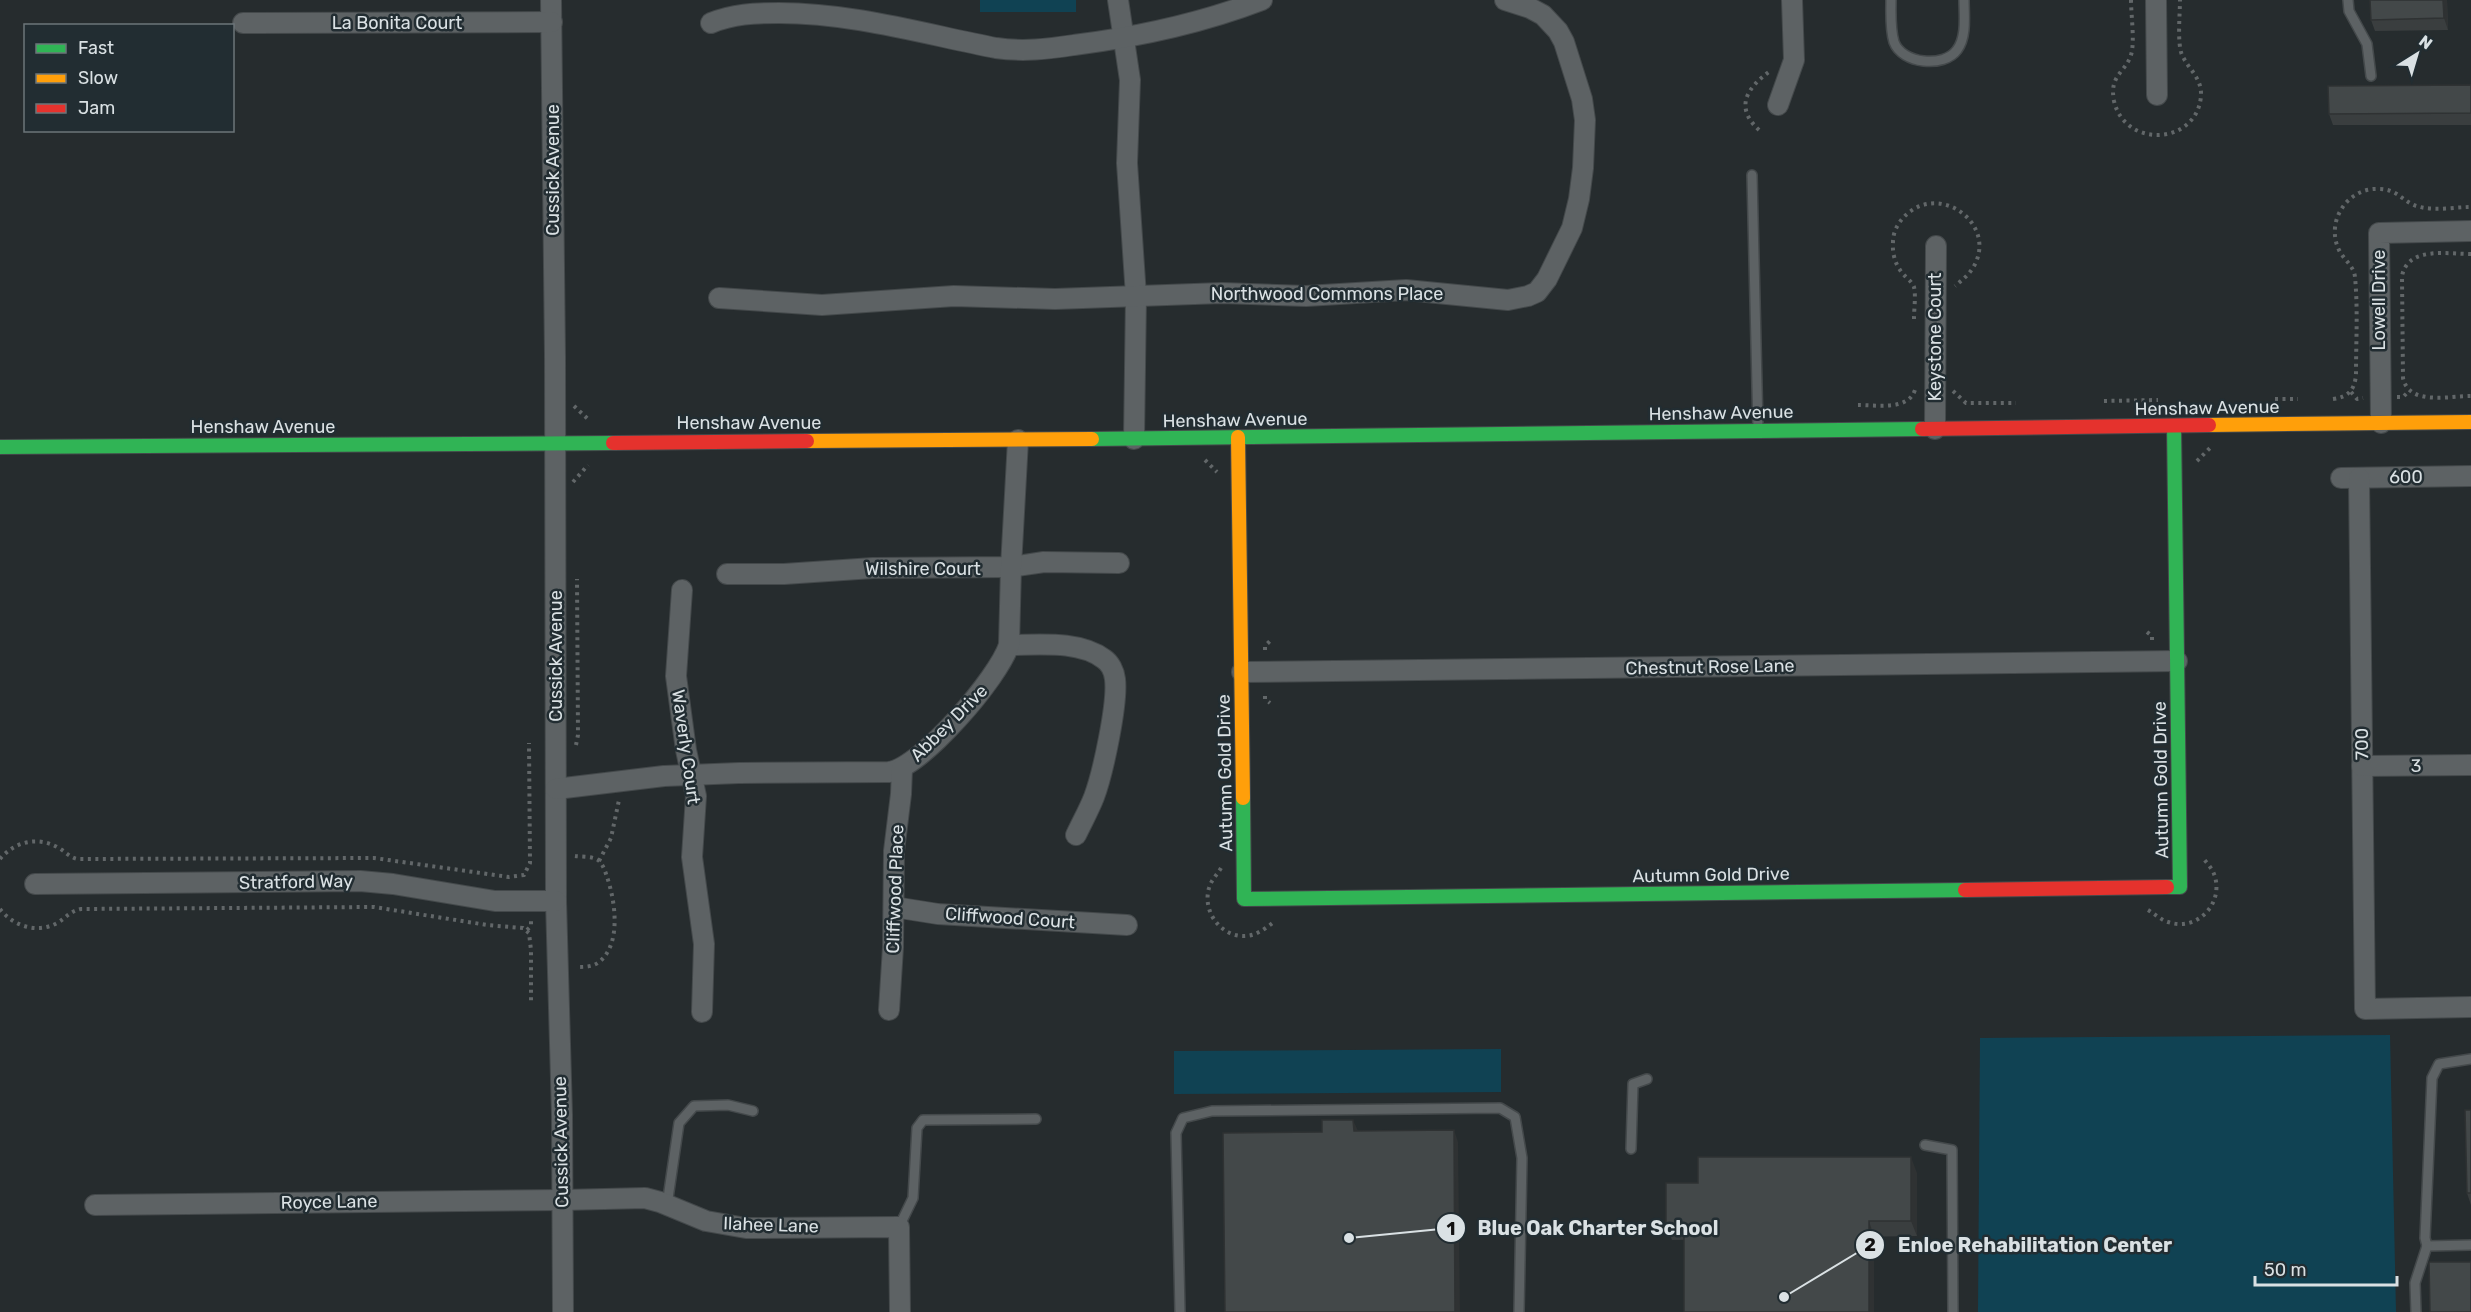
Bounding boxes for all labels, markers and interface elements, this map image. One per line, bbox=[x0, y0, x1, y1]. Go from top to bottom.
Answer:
street label: La Bonita Court bbox=[332, 12, 462, 34]
legend bbox=[24, 24, 234, 132]
north arrow bbox=[2387, 24, 2447, 84]
text: N bbox=[2415, 31, 2436, 53]
text: Fast bbox=[78, 37, 114, 59]
text: Slow bbox=[78, 67, 118, 89]
text: Jam bbox=[78, 97, 115, 119]
street label: Cussick Avenue bbox=[542, 104, 564, 236]
street label: Lowell Drive bbox=[2368, 250, 2390, 350]
street label: Keystone Court bbox=[1924, 273, 1946, 401]
street label: Northwood Commons Place bbox=[1211, 283, 1443, 305]
street label: Henshaw Avenue bbox=[2134, 396, 2280, 420]
street label: Henshaw Avenue bbox=[1648, 401, 1794, 425]
street label: Henshaw Avenue bbox=[1162, 408, 1308, 432]
street label: Henshaw Avenue bbox=[677, 412, 821, 434]
street label: Henshaw Avenue bbox=[191, 416, 335, 438]
street label: 600 bbox=[2389, 466, 2423, 488]
street label: Wilshire Court bbox=[865, 558, 981, 580]
street label: Cussick Avenue bbox=[545, 590, 567, 722]
street label: Chestnut Rose Lane bbox=[1625, 655, 1795, 679]
street label: Abbey Drive bbox=[906, 680, 992, 766]
street label: Waverly Court bbox=[667, 688, 705, 806]
street label: Autumn Gold Drive bbox=[1213, 694, 1237, 852]
street label: Autumn Gold Drive bbox=[2149, 701, 2173, 859]
street label: 700 bbox=[2351, 728, 2373, 760]
street label: 3 bbox=[2410, 755, 2422, 777]
street label: Cliffwood Place bbox=[882, 824, 908, 954]
street label: Autumn Gold Drive bbox=[1632, 863, 1790, 887]
street label: Stratford Way bbox=[239, 870, 353, 894]
street label: Cliffwood Court bbox=[944, 902, 1076, 934]
street label: Cussick Avenue bbox=[549, 1076, 573, 1208]
street label: Royce Lane bbox=[280, 1190, 378, 1214]
callout: Blue Oak Charter School bbox=[1436, 1209, 1731, 1247]
street label: Ilahee Lane bbox=[723, 1212, 819, 1238]
text: Blue Oak Charter School bbox=[1478, 1216, 1718, 1240]
text: 1 bbox=[1447, 1218, 1455, 1240]
callout: Enloe Rehabilitation Center bbox=[1855, 1226, 2184, 1264]
text: Enloe Rehabilitation Center bbox=[1898, 1233, 2172, 1257]
text: 2 bbox=[1864, 1234, 1876, 1256]
scale bar bbox=[2255, 1249, 2398, 1287]
text: 50 m bbox=[2264, 1259, 2307, 1281]

